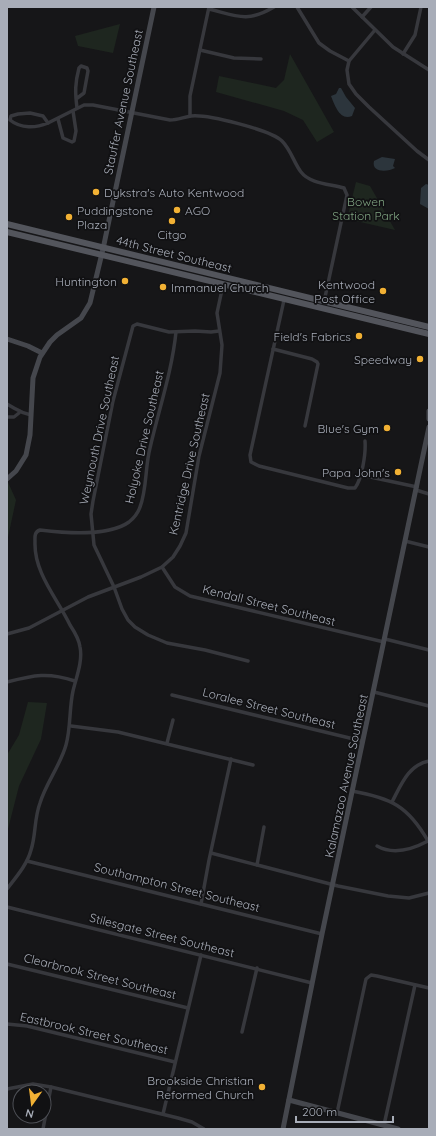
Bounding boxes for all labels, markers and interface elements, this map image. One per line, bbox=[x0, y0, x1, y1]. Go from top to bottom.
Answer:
street label: Stauffer Avenue Southeast bbox=[100, 28, 146, 176]
place label: Dykstra's Auto Kentwood bbox=[104, 185, 244, 200]
marker: Dykstra's Auto Kentwood bbox=[91, 187, 101, 197]
park label: Bowen Station Park bbox=[332, 194, 400, 223]
place label: Puddingstone Plaza bbox=[77, 203, 153, 232]
place label: AGO bbox=[185, 203, 210, 218]
marker: AGO bbox=[172, 205, 182, 215]
marker: Puddingstone Plaza bbox=[64, 212, 74, 222]
marker: Citgo bbox=[167, 216, 177, 226]
place label: Citgo bbox=[158, 227, 186, 242]
street label: 44th Street Southeast bbox=[115, 232, 233, 276]
place label: Huntington bbox=[55, 274, 117, 289]
marker: Huntington bbox=[120, 276, 130, 286]
place label: Kentwood Post Office bbox=[314, 277, 375, 306]
place label: Immanuel Church bbox=[171, 280, 269, 295]
marker: Immanuel Church bbox=[158, 282, 168, 292]
marker: Kentwood Post Office bbox=[378, 286, 388, 296]
place label: Field's Fabrics bbox=[274, 329, 351, 344]
marker: Field's Fabrics bbox=[354, 331, 364, 341]
place label: Speedway bbox=[354, 352, 412, 367]
street label: Weymouth Drive Southeast bbox=[76, 354, 122, 506]
marker: Speedway bbox=[415, 354, 425, 364]
street label: Holyoke Drive Southeast bbox=[121, 369, 167, 505]
street label: Kentridge Drive Southeast bbox=[165, 392, 213, 536]
place label: Blue's Gym bbox=[318, 421, 379, 436]
marker: Blue's Gym bbox=[382, 423, 392, 433]
place label: Papa John's bbox=[322, 465, 390, 480]
marker: Papa John's bbox=[393, 467, 403, 477]
street label: Kendall Street Southeast bbox=[201, 581, 337, 629]
street label: Loralee Street Southeast bbox=[201, 684, 337, 732]
street label: Kalamazoo Avenue Southeast bbox=[321, 693, 371, 859]
street label: Southampton Street Southeast bbox=[93, 859, 261, 915]
street label: Stilesgate Street Southeast bbox=[88, 910, 236, 960]
street label: Clearbrook Street Southeast bbox=[22, 950, 178, 1002]
street label: Eastbrook Street Southeast bbox=[19, 1009, 169, 1057]
place label: Brookside Christian Reformed Church bbox=[147, 1073, 254, 1102]
marker: Brookside Christian Reformed Church bbox=[257, 1082, 267, 1092]
north arrow bbox=[12, 1084, 52, 1124]
scale bar bbox=[296, 1098, 393, 1124]
text: 200 m bbox=[302, 1104, 337, 1119]
text: N bbox=[24, 1106, 35, 1121]

